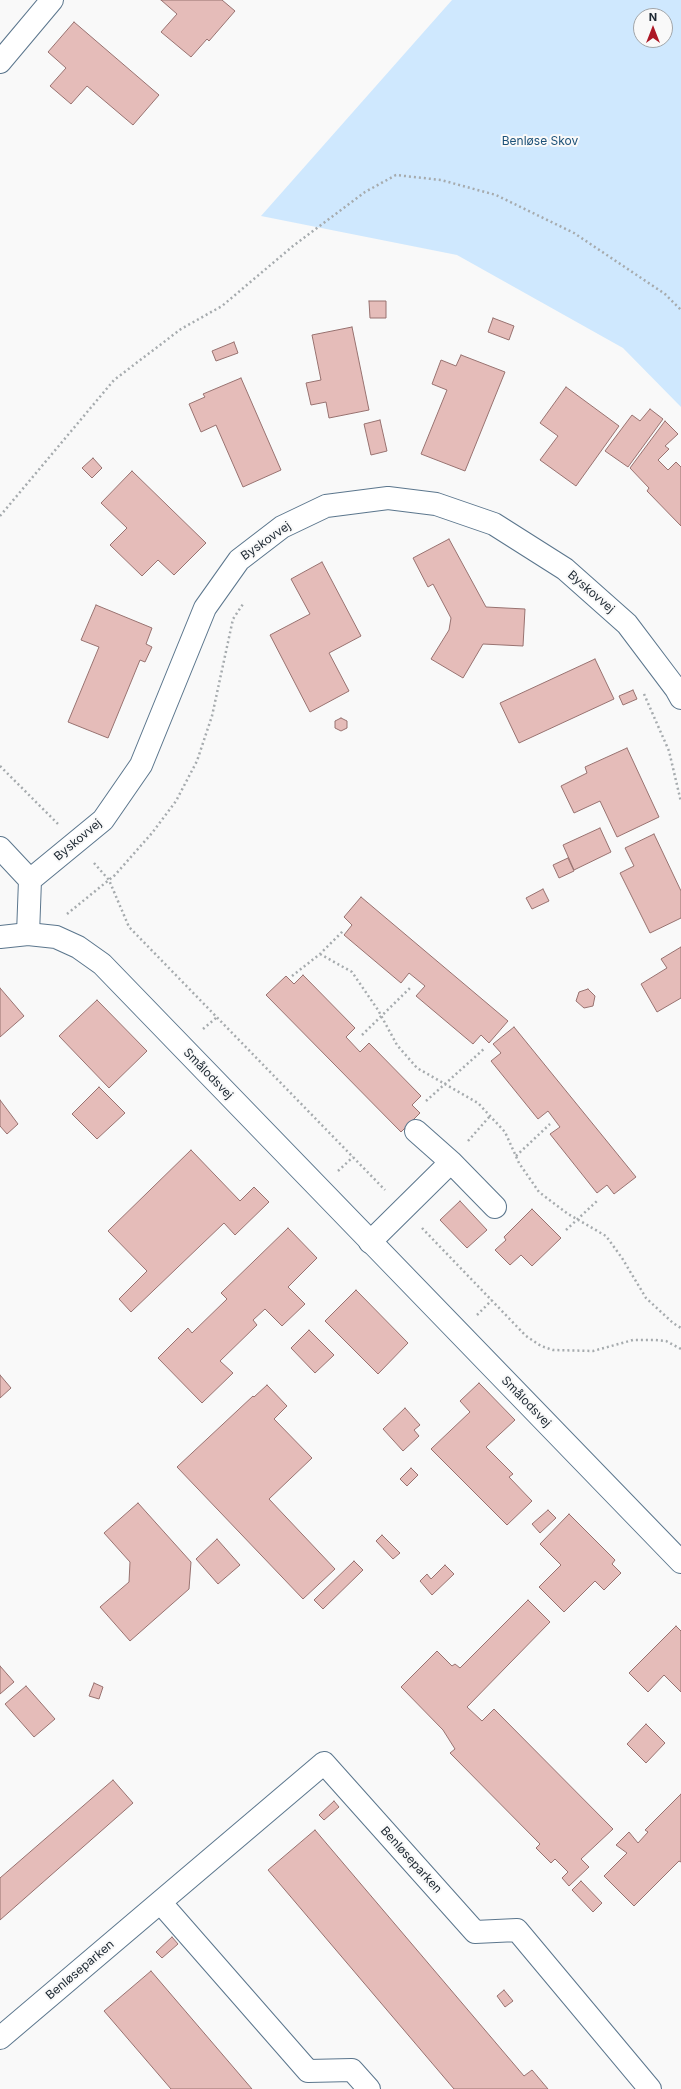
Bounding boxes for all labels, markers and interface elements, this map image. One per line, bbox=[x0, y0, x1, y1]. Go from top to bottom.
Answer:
north arrow bbox=[633, 8, 673, 48]
text: N bbox=[649, 10, 657, 24]
park label: Benløse Skov bbox=[502, 134, 578, 148]
street label: Byskovvej bbox=[238, 519, 294, 563]
street label: Byskovvej bbox=[565, 568, 617, 616]
street label: Byskovvej bbox=[51, 816, 105, 864]
street label: Smålodsvej bbox=[180, 1046, 236, 1102]
street label: Smålodsvej bbox=[498, 1374, 554, 1430]
street label: Benløseparken bbox=[377, 1824, 445, 1896]
street label: Benløseparken bbox=[43, 1937, 117, 2003]

